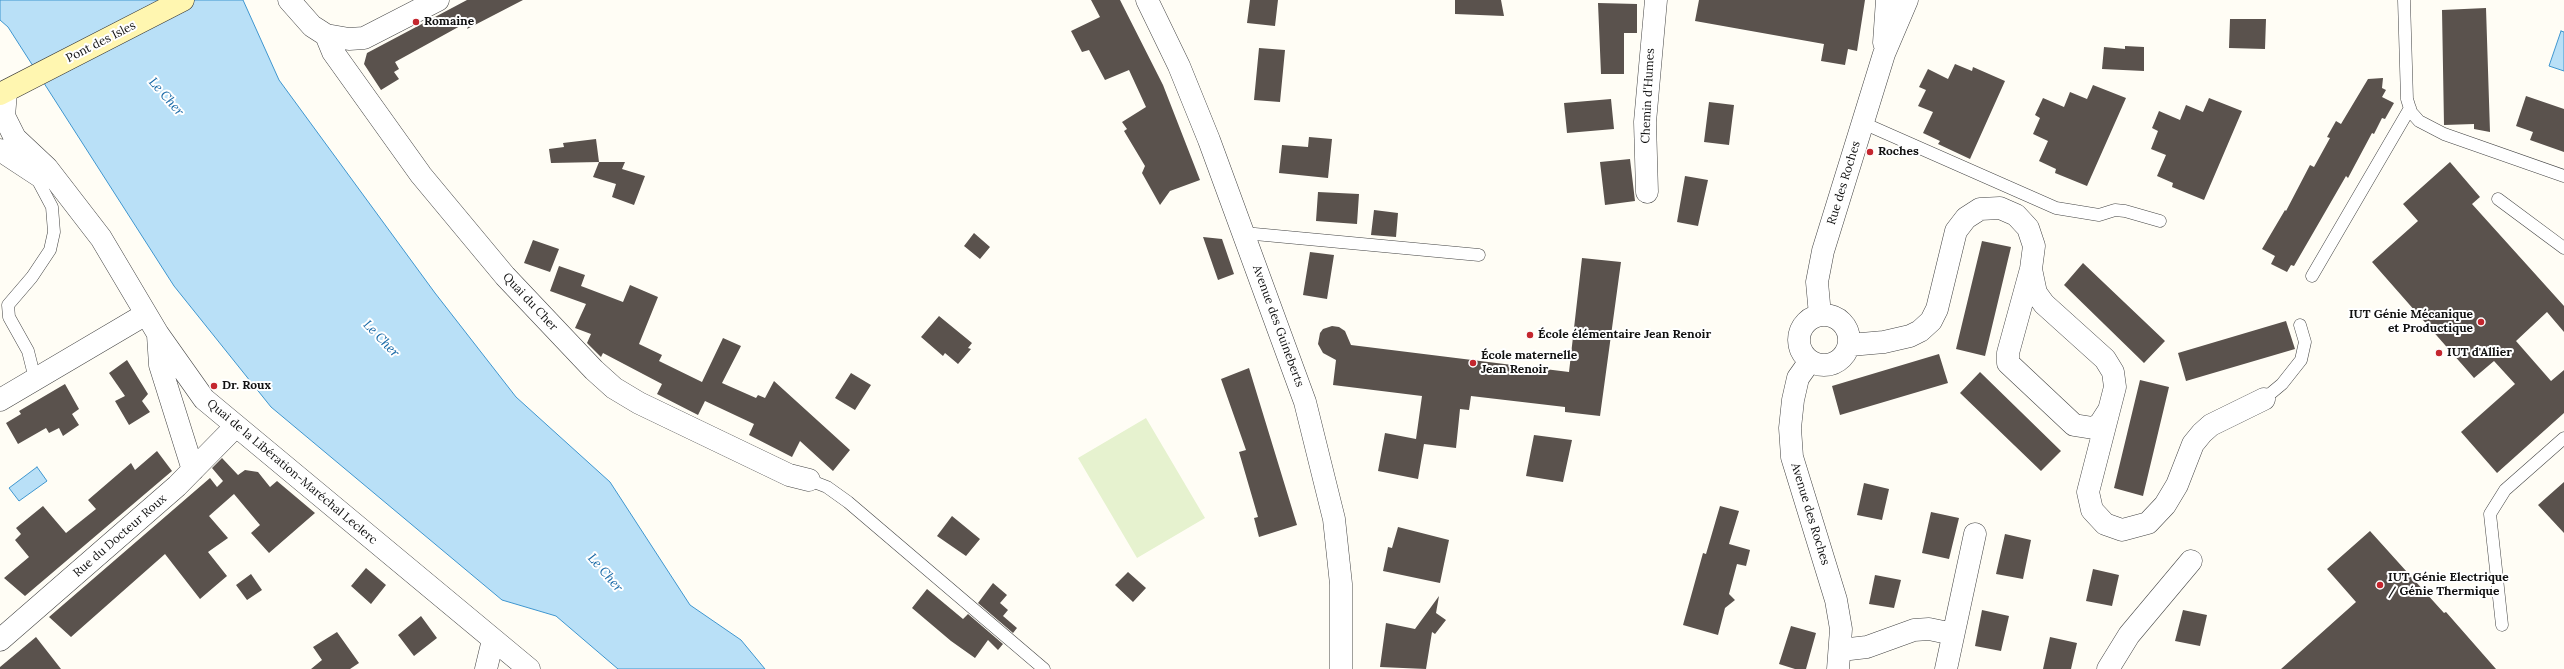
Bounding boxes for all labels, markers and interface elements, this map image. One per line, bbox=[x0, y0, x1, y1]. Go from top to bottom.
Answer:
place label: Romaine bbox=[424, 15, 474, 29]
marker: Romaine bbox=[411, 17, 421, 27]
street label: Pont des Isles bbox=[64, 18, 138, 66]
street label: Chemin d'Humes bbox=[1638, 48, 1658, 144]
water label: Le Cher bbox=[145, 75, 187, 119]
street label: Rue des Roches bbox=[1824, 139, 1864, 227]
place label: Roches bbox=[1878, 145, 1919, 159]
marker: Roches bbox=[1865, 147, 1875, 157]
street label: Avenue des Guineberts bbox=[1249, 263, 1307, 389]
street label: Quai du Cher bbox=[499, 270, 561, 334]
place label: IUT Génie Mécanique et Productique bbox=[2349, 308, 2473, 336]
water label: Le Cher bbox=[360, 317, 402, 361]
marker: IUT Génie Mécanique et Productique bbox=[2476, 317, 2486, 327]
place label: École élémentaire Jean Renoir bbox=[1538, 328, 1711, 342]
marker: École élémentaire Jean Renoir bbox=[1525, 330, 1535, 340]
place label: IUT d'Allier bbox=[2447, 346, 2512, 360]
marker: IUT d'Allier bbox=[2434, 348, 2444, 358]
place label: École maternelle Jean Renoir bbox=[1481, 349, 1577, 377]
marker: École maternelle Jean Renoir bbox=[1468, 358, 1478, 368]
place label: Dr. Roux bbox=[222, 379, 271, 393]
marker: Dr. Roux bbox=[209, 381, 219, 391]
street label: Quai de la Libération-Maréchal Leclerc bbox=[204, 396, 380, 548]
street label: Avenue des Roches bbox=[1788, 461, 1832, 567]
street label: Rue du Docteur Roux bbox=[70, 492, 170, 580]
water label: Le Cher bbox=[584, 551, 626, 595]
place label: IUT Génie Electrique / Génie Thermique bbox=[2388, 571, 2509, 599]
marker: IUT Génie Electrique / Génie Thermique bbox=[2375, 580, 2385, 590]

